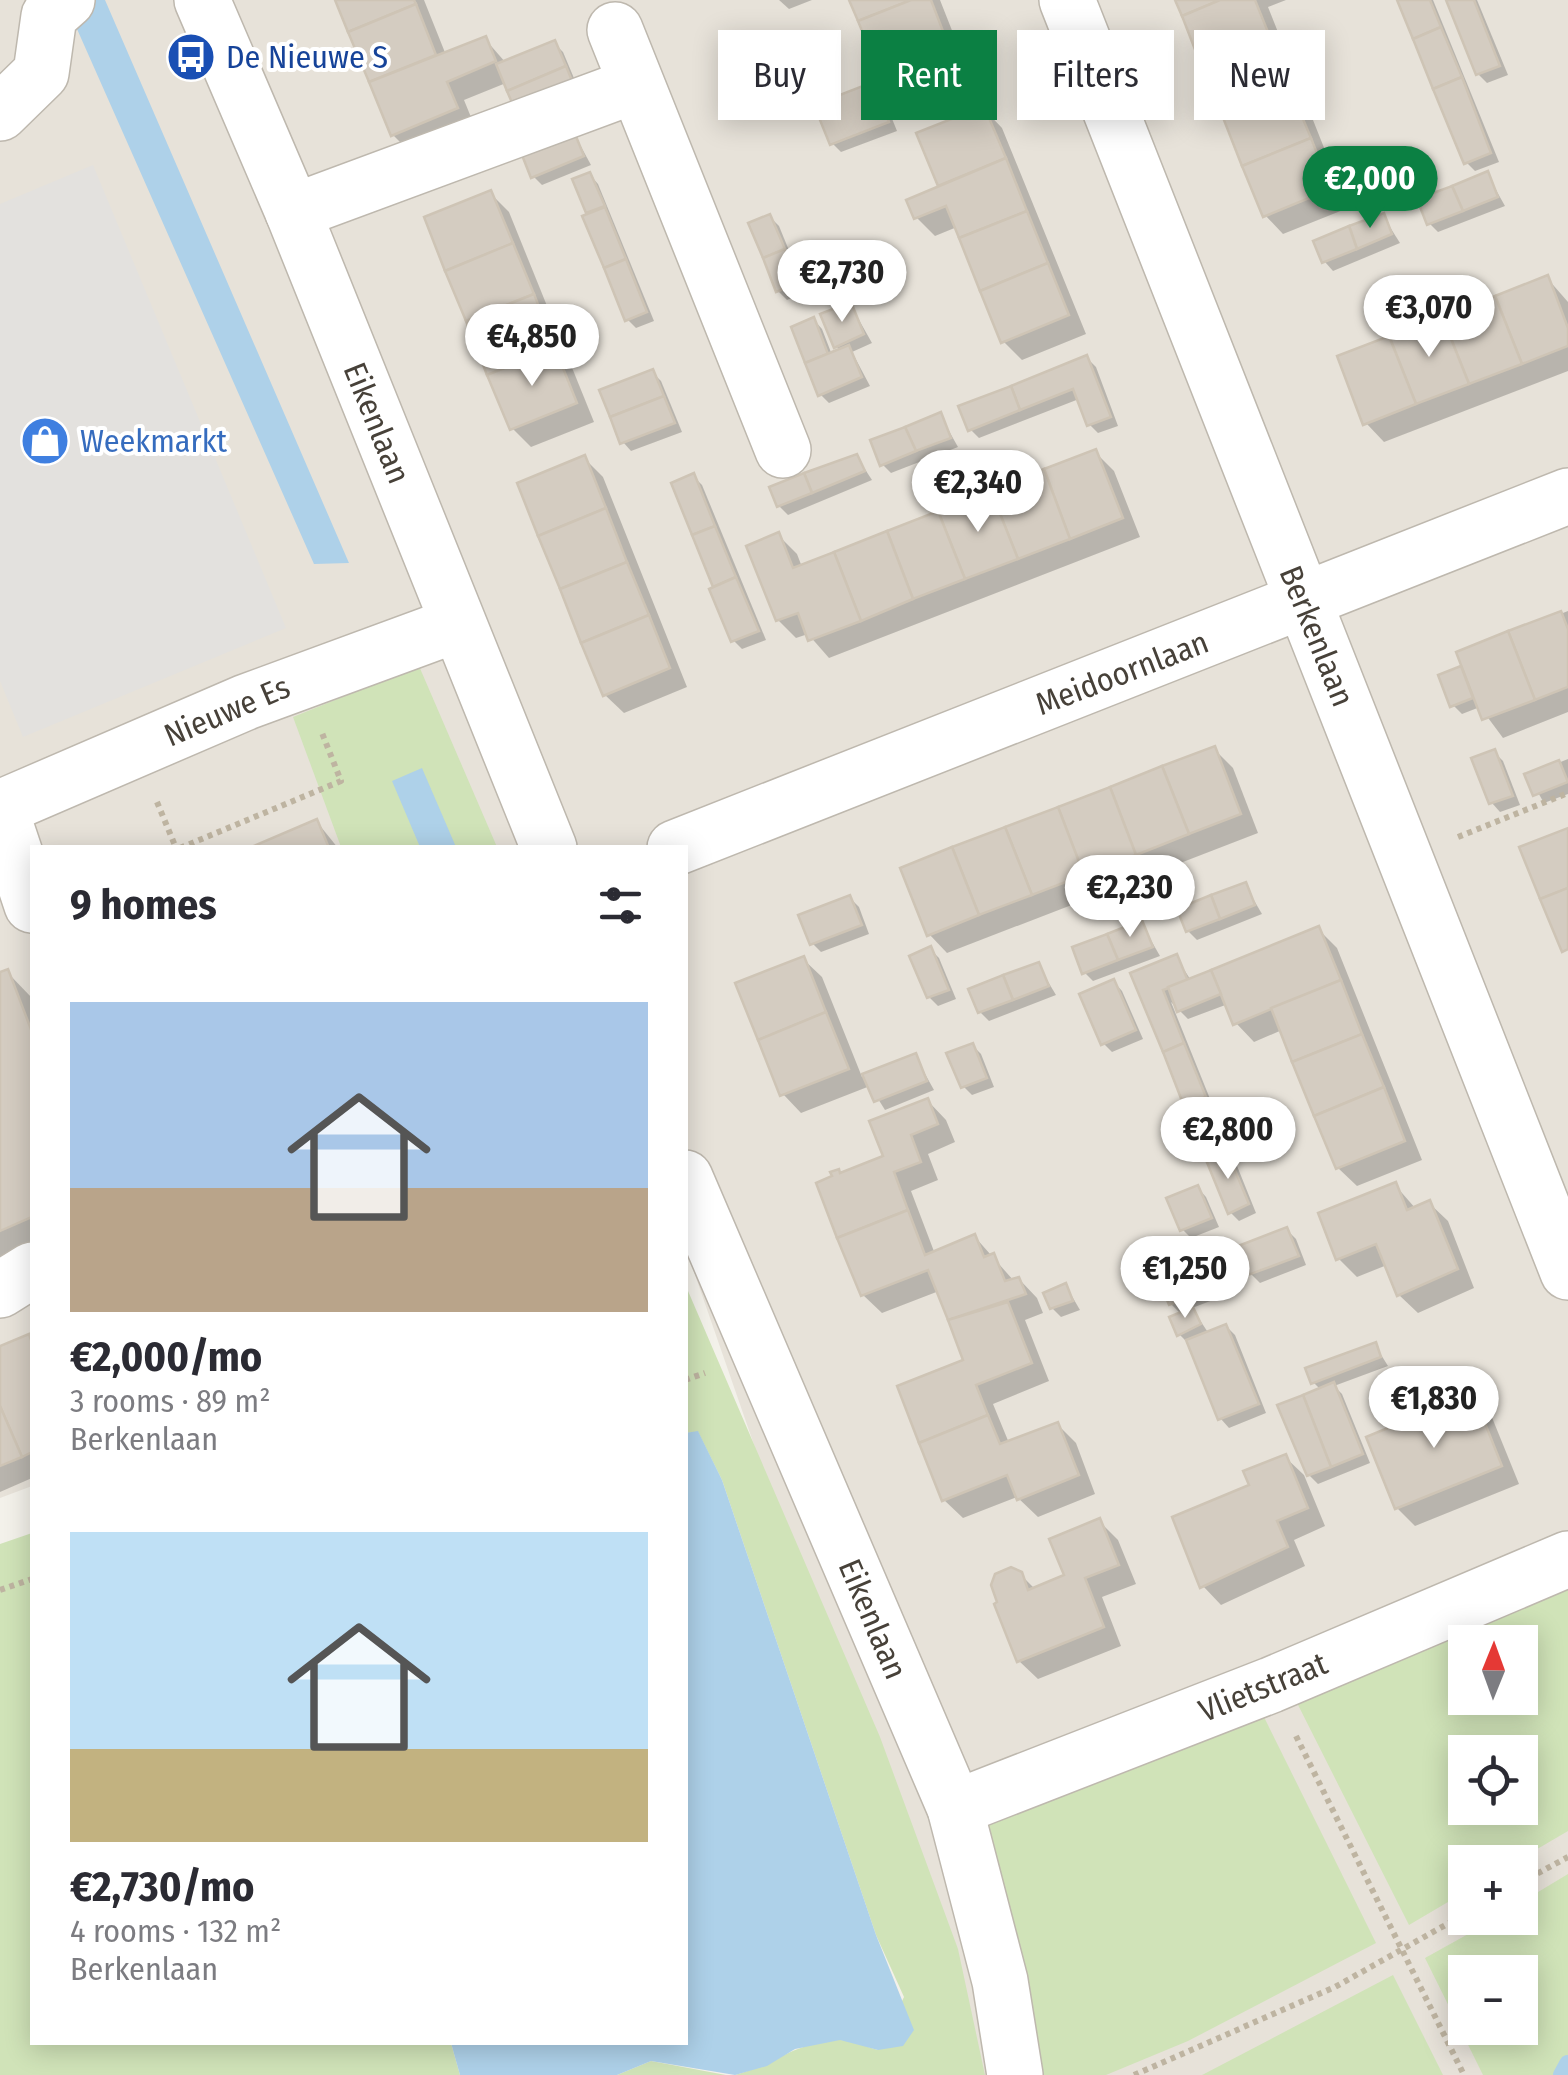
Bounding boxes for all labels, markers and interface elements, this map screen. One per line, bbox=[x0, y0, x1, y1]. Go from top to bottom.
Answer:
chip: Buy bbox=[718, 30, 841, 120]
chip: Rent bbox=[861, 30, 997, 120]
chip: Filters bbox=[1017, 30, 1174, 120]
chip: New bbox=[1194, 30, 1325, 120]
bus stop icon: De Nieuwe S bbox=[165, 31, 217, 83]
place label: De Nieuwe S bbox=[226, 38, 388, 76]
pin: €2,000 bbox=[1289, 146, 1451, 231]
text: €2,000 bbox=[1325, 159, 1415, 197]
pin: €2,730 bbox=[761, 240, 923, 325]
text: €2,730 bbox=[799, 253, 885, 291]
pin: €3,070 bbox=[1348, 275, 1510, 360]
text: €3,070 bbox=[1386, 288, 1472, 326]
pin: €4,850 bbox=[451, 304, 613, 389]
text: €4,850 bbox=[487, 317, 577, 355]
street label: Eikenlaan bbox=[336, 357, 418, 489]
shop icon: Weekmarkt bbox=[19, 415, 71, 467]
place label: Weekmarkt bbox=[80, 422, 228, 460]
pin: €2,340 bbox=[897, 450, 1059, 535]
text: €2,340 bbox=[934, 463, 1022, 501]
street label: Berkenlaan bbox=[1272, 560, 1362, 712]
street label: Meidoornlaan bbox=[1030, 623, 1214, 723]
street label: Nieuwe Es bbox=[158, 668, 296, 754]
pin: €2,230 bbox=[1049, 855, 1211, 940]
text: €2,230 bbox=[1087, 868, 1173, 906]
icon: filters bbox=[593, 878, 648, 933]
text: 9 homes bbox=[70, 880, 217, 930]
icon: home bbox=[269, 1067, 449, 1247]
pin: €2,800 bbox=[1147, 1097, 1309, 1182]
text: €2,800 bbox=[1183, 1110, 1273, 1148]
pin: €1,250 bbox=[1104, 1236, 1266, 1321]
text: €1,250 bbox=[1143, 1249, 1227, 1287]
text: €2,000/mo bbox=[70, 1332, 262, 1382]
pin: €1,830 bbox=[1353, 1366, 1515, 1451]
text: €1,830 bbox=[1391, 1379, 1477, 1417]
text: 3 rooms · 89 m² bbox=[70, 1382, 271, 1420]
text: Berkenlaan bbox=[70, 1420, 218, 1458]
street label: Eikenlaan bbox=[831, 1553, 915, 1685]
icon: home bbox=[269, 1597, 449, 1777]
north arrow bbox=[1448, 1625, 1538, 1715]
map controls bbox=[1448, 1625, 1538, 2045]
street label: Vlietstraat bbox=[1193, 1644, 1333, 1730]
button: locate bbox=[1448, 1735, 1538, 1825]
button: + bbox=[1448, 1845, 1538, 1935]
text: €2,730/mo bbox=[70, 1862, 255, 1912]
text: 4 rooms · 132 m² bbox=[70, 1912, 281, 1950]
text: Berkenlaan bbox=[70, 1950, 218, 1988]
button: − bbox=[1448, 1955, 1538, 2045]

